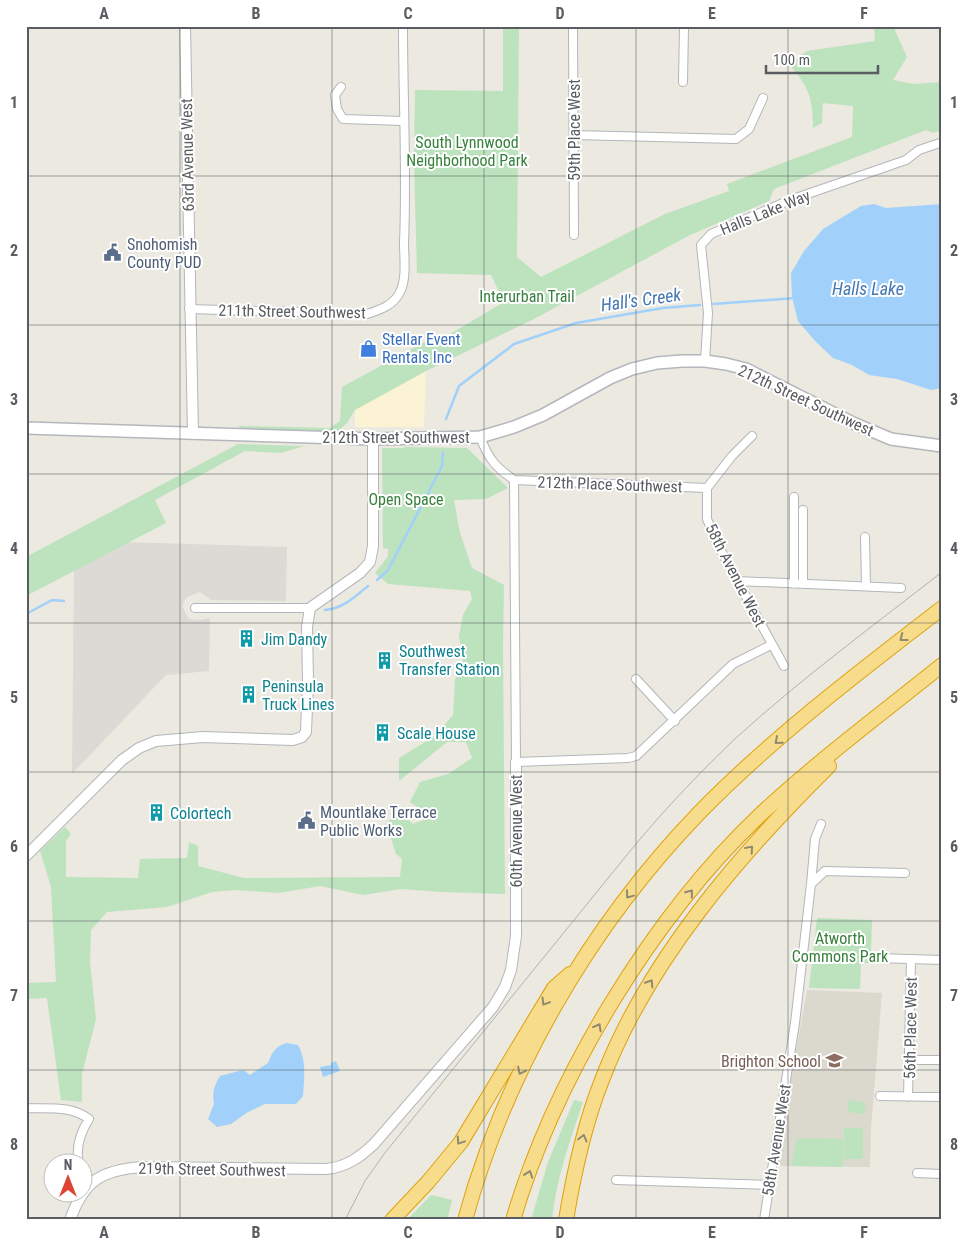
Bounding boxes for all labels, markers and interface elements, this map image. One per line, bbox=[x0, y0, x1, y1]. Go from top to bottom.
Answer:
text: A bbox=[99, 4, 109, 23]
text: B bbox=[252, 4, 261, 23]
text: C bbox=[403, 4, 413, 23]
text: D bbox=[555, 4, 565, 23]
text: E bbox=[708, 4, 716, 23]
text: F bbox=[860, 4, 868, 23]
scale bar bbox=[766, 42, 878, 74]
text: 100 m bbox=[773, 51, 810, 69]
street label: 59th Place West bbox=[565, 79, 584, 181]
text: 1 bbox=[10, 93, 18, 112]
text: 1 bbox=[950, 93, 958, 112]
street label: 63rd Avenue West bbox=[177, 98, 198, 212]
park label: South Lynnwood Neighborhood Park bbox=[406, 133, 529, 170]
street label: Halls Lake Way bbox=[717, 186, 813, 239]
place label: Snohomish County PUD bbox=[127, 235, 202, 272]
text: 2 bbox=[10, 241, 18, 260]
text: 2 bbox=[950, 241, 958, 260]
public building icon: Snohomish County PUD bbox=[103, 243, 123, 263]
water label: Halls Lake bbox=[832, 278, 904, 299]
water label: Hall's Creek bbox=[599, 283, 684, 316]
park label: Interurban Trail bbox=[479, 287, 575, 306]
street label: 211th Street Southwest bbox=[218, 301, 366, 322]
place label: Stellar Event Rentals Inc bbox=[382, 330, 461, 367]
shop icon: Stellar Event Rentals Inc bbox=[358, 338, 378, 358]
street label: 212th Street Southwest bbox=[735, 361, 877, 440]
text: 3 bbox=[10, 390, 18, 409]
text: 3 bbox=[950, 390, 958, 409]
street label: 212th Street Southwest bbox=[322, 428, 470, 447]
street label: 212th Place Southwest bbox=[537, 472, 683, 497]
park label: Open Space bbox=[368, 490, 444, 509]
street label: 58th Avenue West bbox=[701, 521, 770, 630]
text: 4 bbox=[10, 539, 18, 558]
text: 4 bbox=[950, 539, 958, 558]
building icon: Jim Dandy bbox=[237, 629, 257, 649]
place label: Jim Dandy bbox=[261, 630, 328, 649]
one-way arrow bbox=[899, 632, 909, 641]
place label: Southwest Transfer Station bbox=[399, 642, 500, 679]
building icon: Southwest Transfer Station bbox=[375, 650, 395, 670]
place label: Peninsula Truck Lines bbox=[262, 677, 334, 714]
building icon: Peninsula Truck Lines bbox=[238, 685, 258, 705]
text: 5 bbox=[10, 688, 18, 707]
text: 5 bbox=[950, 688, 958, 707]
building icon: Scale House bbox=[373, 723, 393, 743]
place label: Scale House bbox=[397, 724, 476, 743]
one-way arrow bbox=[774, 735, 783, 744]
street label: 60th Avenue West bbox=[507, 774, 526, 888]
building icon: Colortech bbox=[146, 803, 166, 823]
place label: Mountlake Terrace Public Works bbox=[320, 803, 437, 840]
place label: Colortech bbox=[170, 804, 231, 823]
public building icon: Mountlake Terrace Public Works bbox=[296, 811, 316, 831]
text: 6 bbox=[10, 837, 18, 856]
text: 6 bbox=[950, 837, 958, 856]
one-way arrow bbox=[744, 846, 753, 855]
one-way arrow bbox=[626, 889, 634, 898]
one-way arrow bbox=[684, 889, 693, 899]
park label: Atworth Commons Park bbox=[792, 929, 889, 966]
street label: 56th Place West bbox=[900, 976, 921, 1079]
one-way arrow bbox=[644, 979, 653, 989]
text: 7 bbox=[10, 986, 18, 1005]
text: 7 bbox=[950, 986, 958, 1005]
one-way arrow bbox=[542, 997, 552, 1006]
one-way arrow bbox=[592, 1023, 602, 1032]
school or university icon: Brighton School bbox=[825, 1051, 845, 1071]
place label: Brighton School bbox=[721, 1052, 821, 1071]
one-way arrow bbox=[517, 1066, 527, 1075]
street label: 58th Avenue West bbox=[758, 1082, 795, 1197]
one-way arrow bbox=[577, 1133, 588, 1142]
text: 8 bbox=[10, 1135, 18, 1154]
text: 8 bbox=[950, 1135, 958, 1154]
one-way arrow bbox=[457, 1136, 467, 1145]
north arrow bbox=[42, 1154, 92, 1204]
text: N bbox=[64, 1157, 72, 1173]
street label: 219th Street Southwest bbox=[138, 1159, 286, 1180]
one-way arrow bbox=[523, 1170, 533, 1178]
text: A bbox=[99, 1223, 109, 1242]
text: B bbox=[252, 1223, 261, 1242]
text: C bbox=[403, 1223, 413, 1242]
text: D bbox=[555, 1223, 565, 1242]
text: E bbox=[708, 1223, 716, 1242]
text: F bbox=[860, 1223, 868, 1242]

